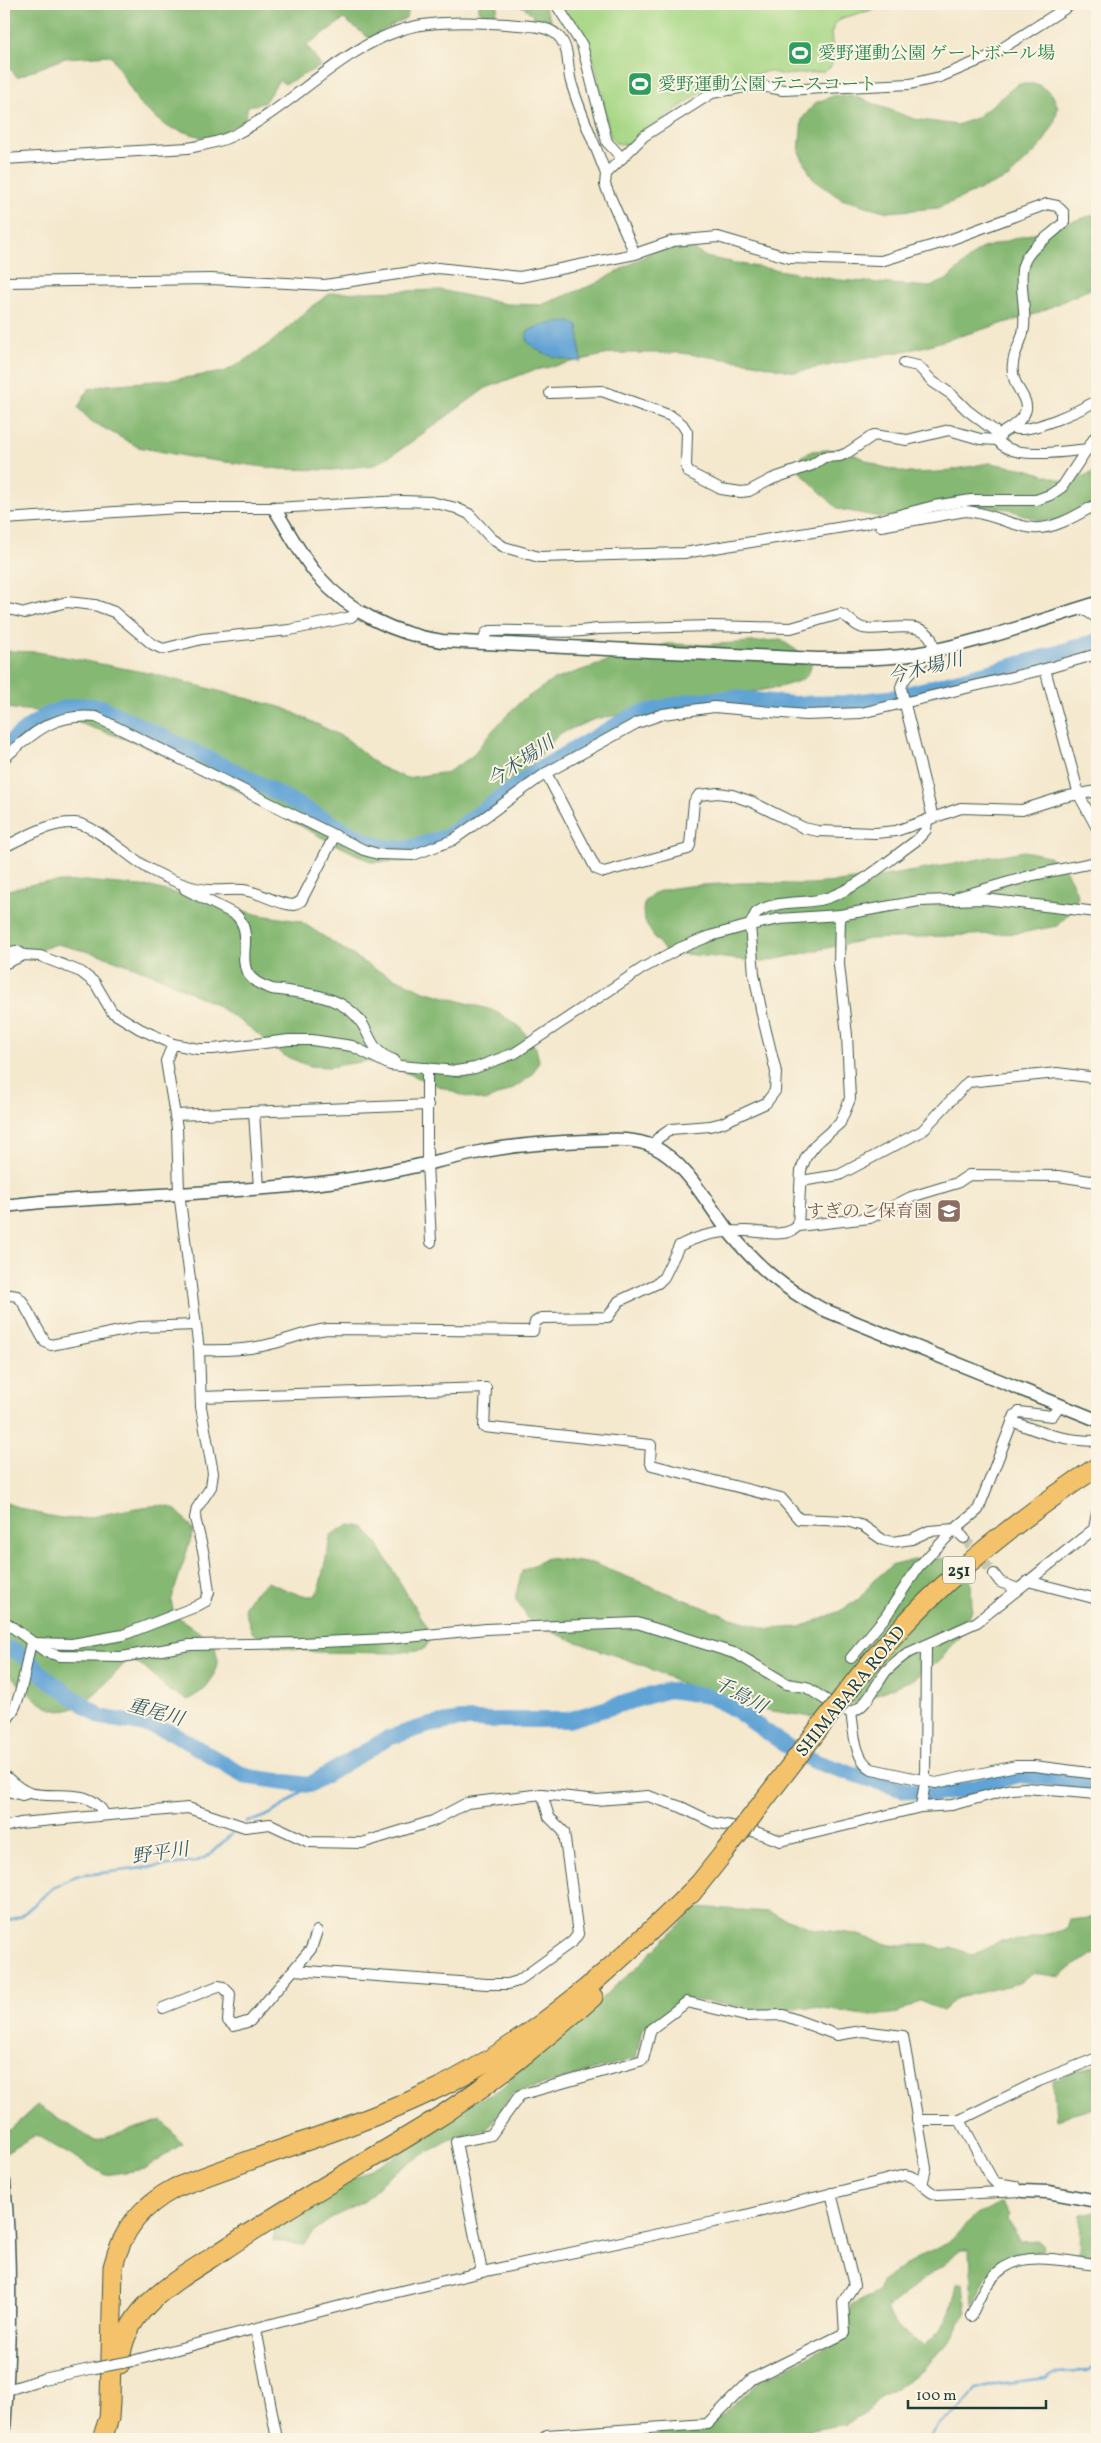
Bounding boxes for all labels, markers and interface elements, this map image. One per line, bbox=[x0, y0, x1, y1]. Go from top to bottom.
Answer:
sports icon: 愛野運動公園 ゲートボール場 bbox=[787, 40, 813, 66]
place label: 愛野運動公園 ゲートボール場 bbox=[818, 42, 1055, 67]
sports icon: 愛野運動公園 テニスコート bbox=[627, 71, 653, 97]
place label: 愛野運動公園 テニスコート bbox=[658, 73, 877, 98]
water label: 今木場川 bbox=[885, 647, 967, 691]
water label: 今木場川 bbox=[482, 730, 562, 795]
school or university icon: すぎのこ保育園 bbox=[936, 1198, 962, 1224]
place label: すぎのこ保育園 bbox=[806, 1200, 932, 1225]
road number: 251 bbox=[943, 1556, 975, 1584]
street label: SHIMABARA ROAD bbox=[790, 1621, 912, 1763]
water label: 千鳥川 bbox=[709, 1671, 773, 1722]
water label: 重尾川 bbox=[124, 1693, 188, 1734]
water label: 野平川 bbox=[130, 1837, 192, 1871]
scale bar bbox=[908, 2378, 1046, 2410]
text: 100 m bbox=[916, 2386, 956, 2407]

